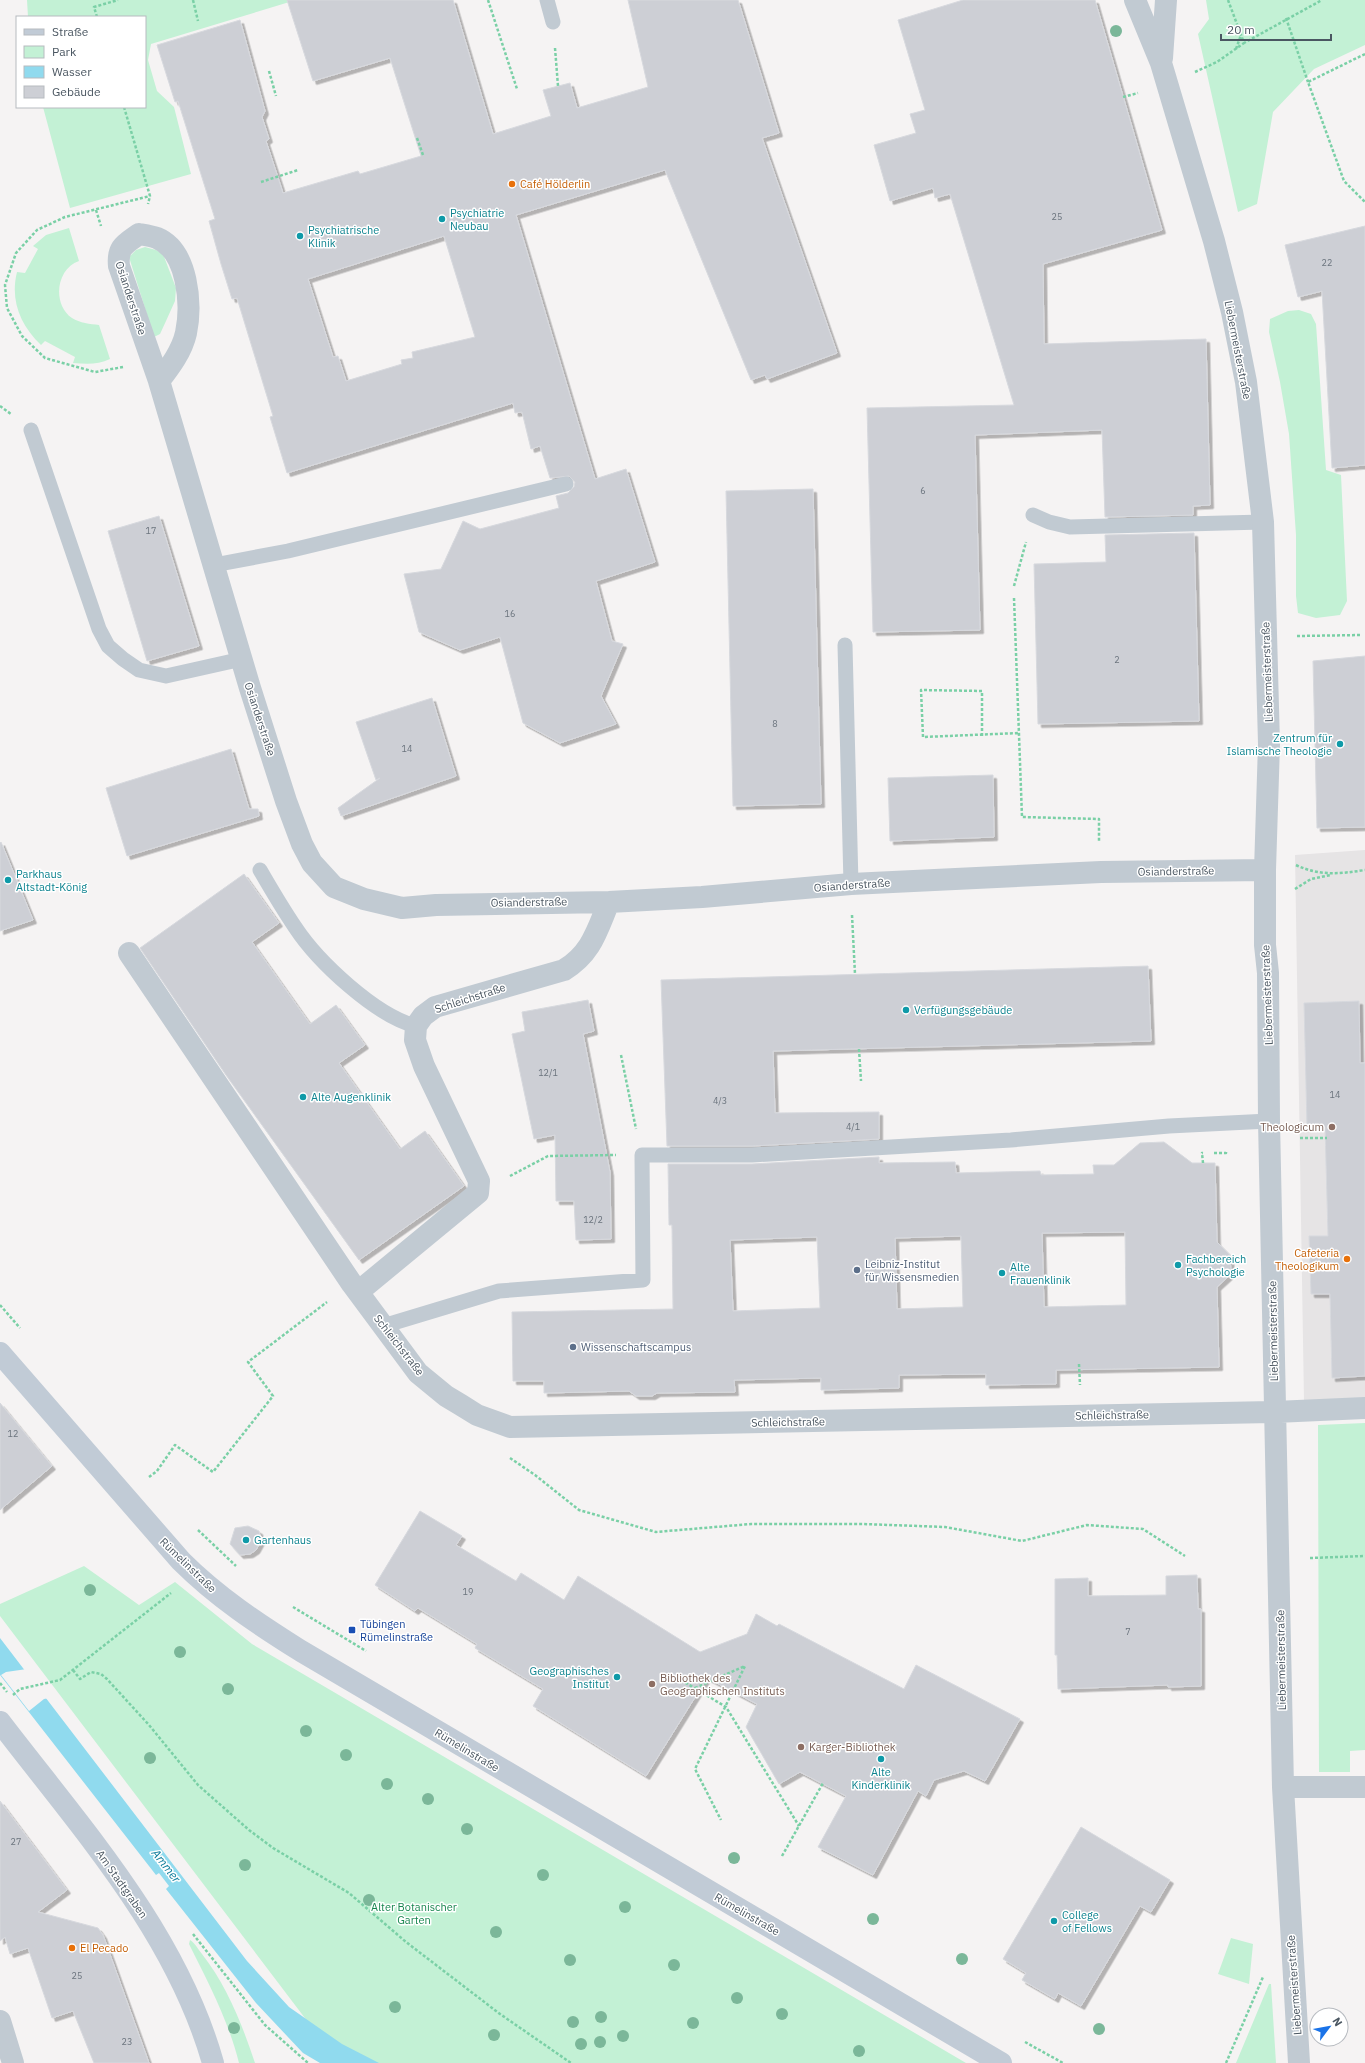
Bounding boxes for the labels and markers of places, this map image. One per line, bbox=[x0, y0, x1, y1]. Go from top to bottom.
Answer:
place label: Café Hölderlin bbox=[520, 177, 590, 191]
marker: Café Hölderlin bbox=[507, 179, 517, 189]
place label: Psychiatrie Neubau bbox=[450, 206, 504, 233]
marker: Psychiatrie Neubau bbox=[437, 214, 447, 224]
place label: Psychiatrische Klinik bbox=[308, 223, 379, 250]
marker: Psychiatrische Klinik bbox=[295, 231, 305, 241]
place label: Zentrum für Islamische Theologie bbox=[1227, 731, 1332, 758]
marker: Zentrum für Islamische Theologie bbox=[1335, 739, 1345, 749]
place label: Parkhaus Altstadt-König bbox=[16, 867, 87, 894]
marker: Parkhaus Altstadt-König bbox=[3, 875, 13, 885]
place label: Verfügungsgebäude bbox=[914, 1003, 1012, 1017]
marker: Verfügungsgebäude bbox=[901, 1005, 911, 1015]
place label: Alte Augenklinik bbox=[311, 1090, 391, 1104]
marker: Alte Augenklinik bbox=[298, 1092, 308, 1102]
place label: Theologicum bbox=[1260, 1120, 1324, 1134]
marker: Theologicum bbox=[1327, 1122, 1337, 1132]
place label: Cafeteria Theologikum bbox=[1275, 1246, 1339, 1273]
place label: Fachbereich Psychologie bbox=[1186, 1252, 1246, 1279]
marker: Cafeteria Theologikum bbox=[1342, 1254, 1352, 1264]
place label: Leibniz-Institut für Wissensmedien bbox=[865, 1257, 959, 1284]
place label: Alte Frauenklinik bbox=[1010, 1260, 1071, 1287]
marker: Fachbereich Psychologie bbox=[1173, 1260, 1183, 1270]
marker: Leibniz-Institut für Wissensmedien bbox=[852, 1265, 862, 1275]
marker: Alte Frauenklinik bbox=[997, 1268, 1007, 1278]
place label: Wissenschaftscampus bbox=[581, 1340, 691, 1354]
marker: Wissenschaftscampus bbox=[568, 1342, 578, 1352]
place label: Gartenhaus bbox=[254, 1533, 311, 1547]
marker: Gartenhaus bbox=[241, 1535, 251, 1545]
place label: Tübingen Rümelinstraße bbox=[360, 1617, 433, 1644]
marker: Tübingen Rümelinstraße bbox=[347, 1625, 357, 1635]
place label: Geographisches Institut bbox=[530, 1664, 609, 1691]
place label: Bibliothek des Geographischen Instituts bbox=[660, 1671, 785, 1698]
marker: Geographisches Institut bbox=[612, 1672, 622, 1682]
marker: Bibliothek des Geographischen Instituts bbox=[647, 1679, 657, 1689]
place label: Karger-Bibliothek bbox=[809, 1740, 896, 1754]
marker: Karger-Bibliothek bbox=[796, 1742, 806, 1752]
marker: Alte Kinderklinik bbox=[876, 1754, 886, 1764]
place label: Alte Kinderklinik bbox=[852, 1765, 911, 1792]
place label: College of Fellows bbox=[1062, 1908, 1112, 1935]
marker: College of Fellows bbox=[1049, 1916, 1059, 1926]
place label: El Pecado bbox=[80, 1941, 128, 1955]
marker: El Pecado bbox=[67, 1943, 77, 1953]

